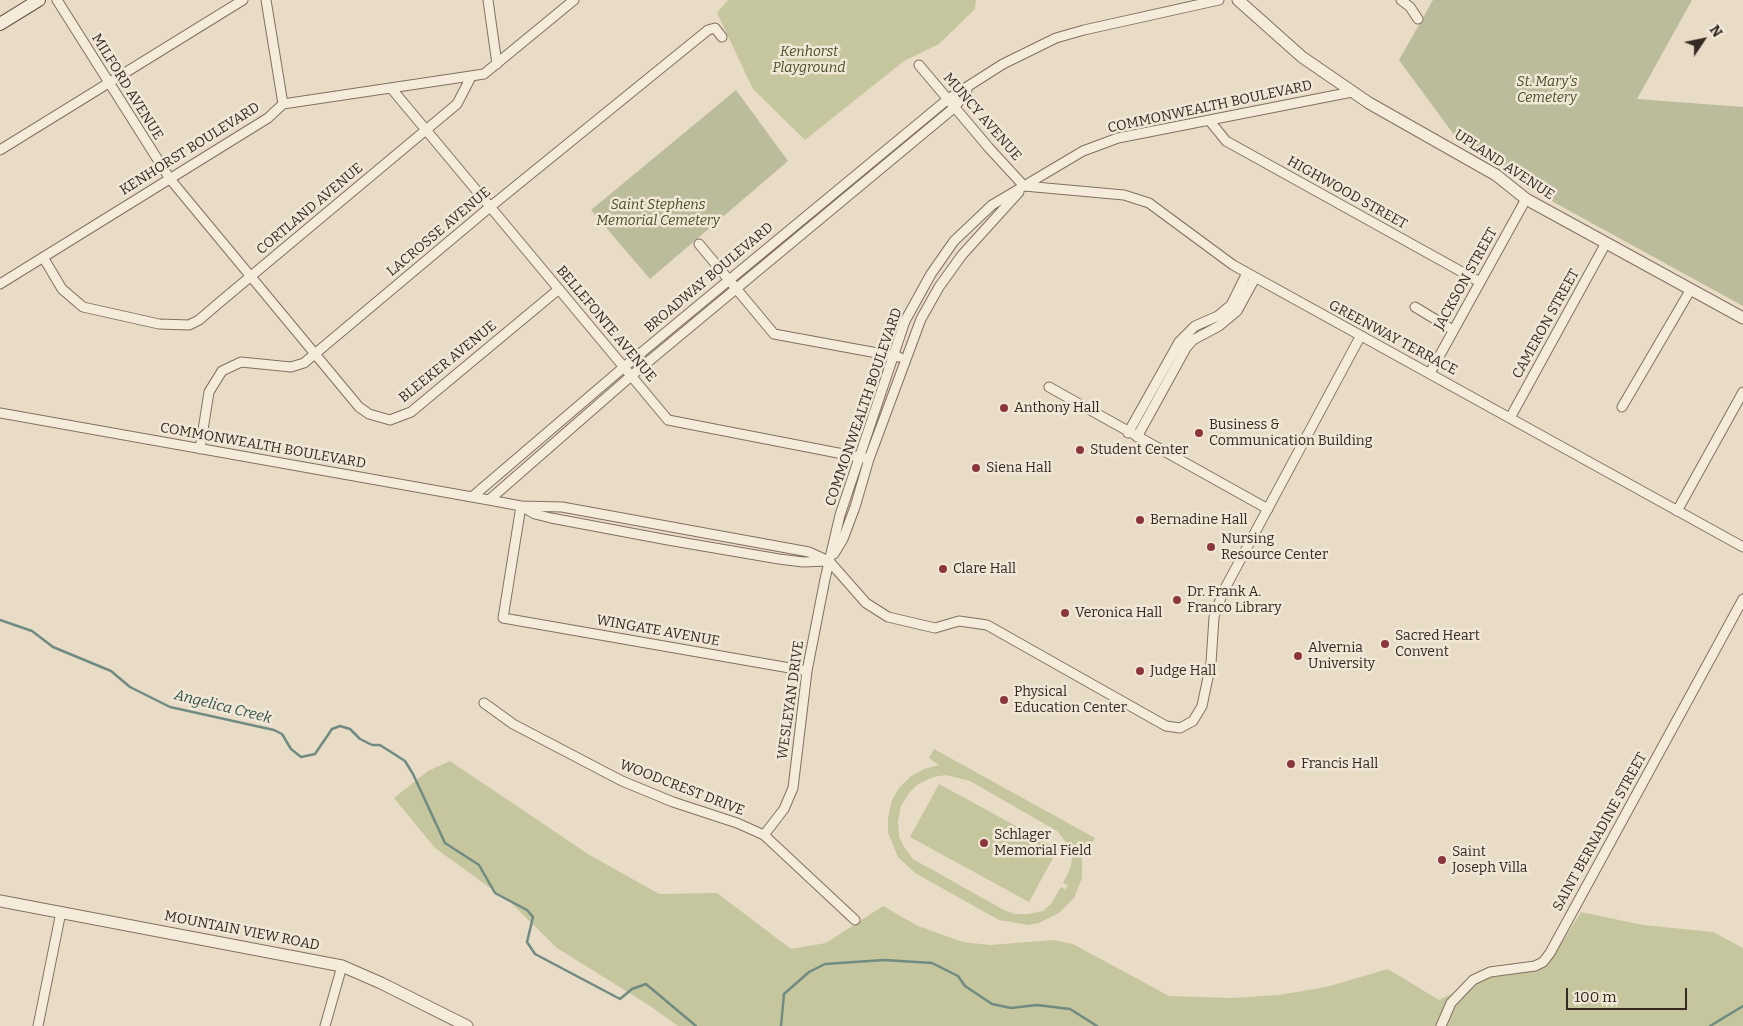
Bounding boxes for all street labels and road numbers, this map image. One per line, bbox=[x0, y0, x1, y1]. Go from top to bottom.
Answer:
street label: MILFORD AVENUE bbox=[88, 31, 166, 143]
street label: MUNCY AVENUE bbox=[939, 70, 1025, 164]
street label: COMMONWEALTH BOULEVARD bbox=[1106, 77, 1314, 137]
street label: KENHORST BOULEVARD bbox=[117, 99, 263, 199]
street label: UPLAND AVENUE bbox=[1451, 126, 1557, 204]
street label: HIGHWOOD STREET bbox=[1284, 153, 1410, 233]
street label: CORTLAND AVENUE bbox=[253, 160, 367, 258]
street label: LACROSSE AVENUE bbox=[384, 184, 494, 280]
street label: BROADWAY BOULEVARD bbox=[641, 219, 777, 337]
street label: JACKSON STREET bbox=[1431, 225, 1501, 333]
street label: BELLEFONTE AVENUE bbox=[553, 263, 659, 385]
street label: CAMERON STREET bbox=[1509, 266, 1583, 382]
street label: GREENWAY TERRACE bbox=[1326, 297, 1460, 379]
street label: COMMONWEALTH BOULEVARD bbox=[822, 306, 906, 508]
street label: BLEEKER AVENUE bbox=[396, 318, 500, 406]
street label: COMMONWEALTH BOULEVARD bbox=[159, 420, 367, 472]
street label: WINGATE AVENUE bbox=[595, 612, 721, 650]
street label: WESLEYAN DRIVE bbox=[774, 639, 808, 761]
street label: SAINT BERNADINE STREET bbox=[1549, 750, 1651, 914]
street label: WOODCREST DRIVE bbox=[617, 756, 747, 820]
street label: MOUNTAIN VIEW ROAD bbox=[163, 908, 321, 954]

